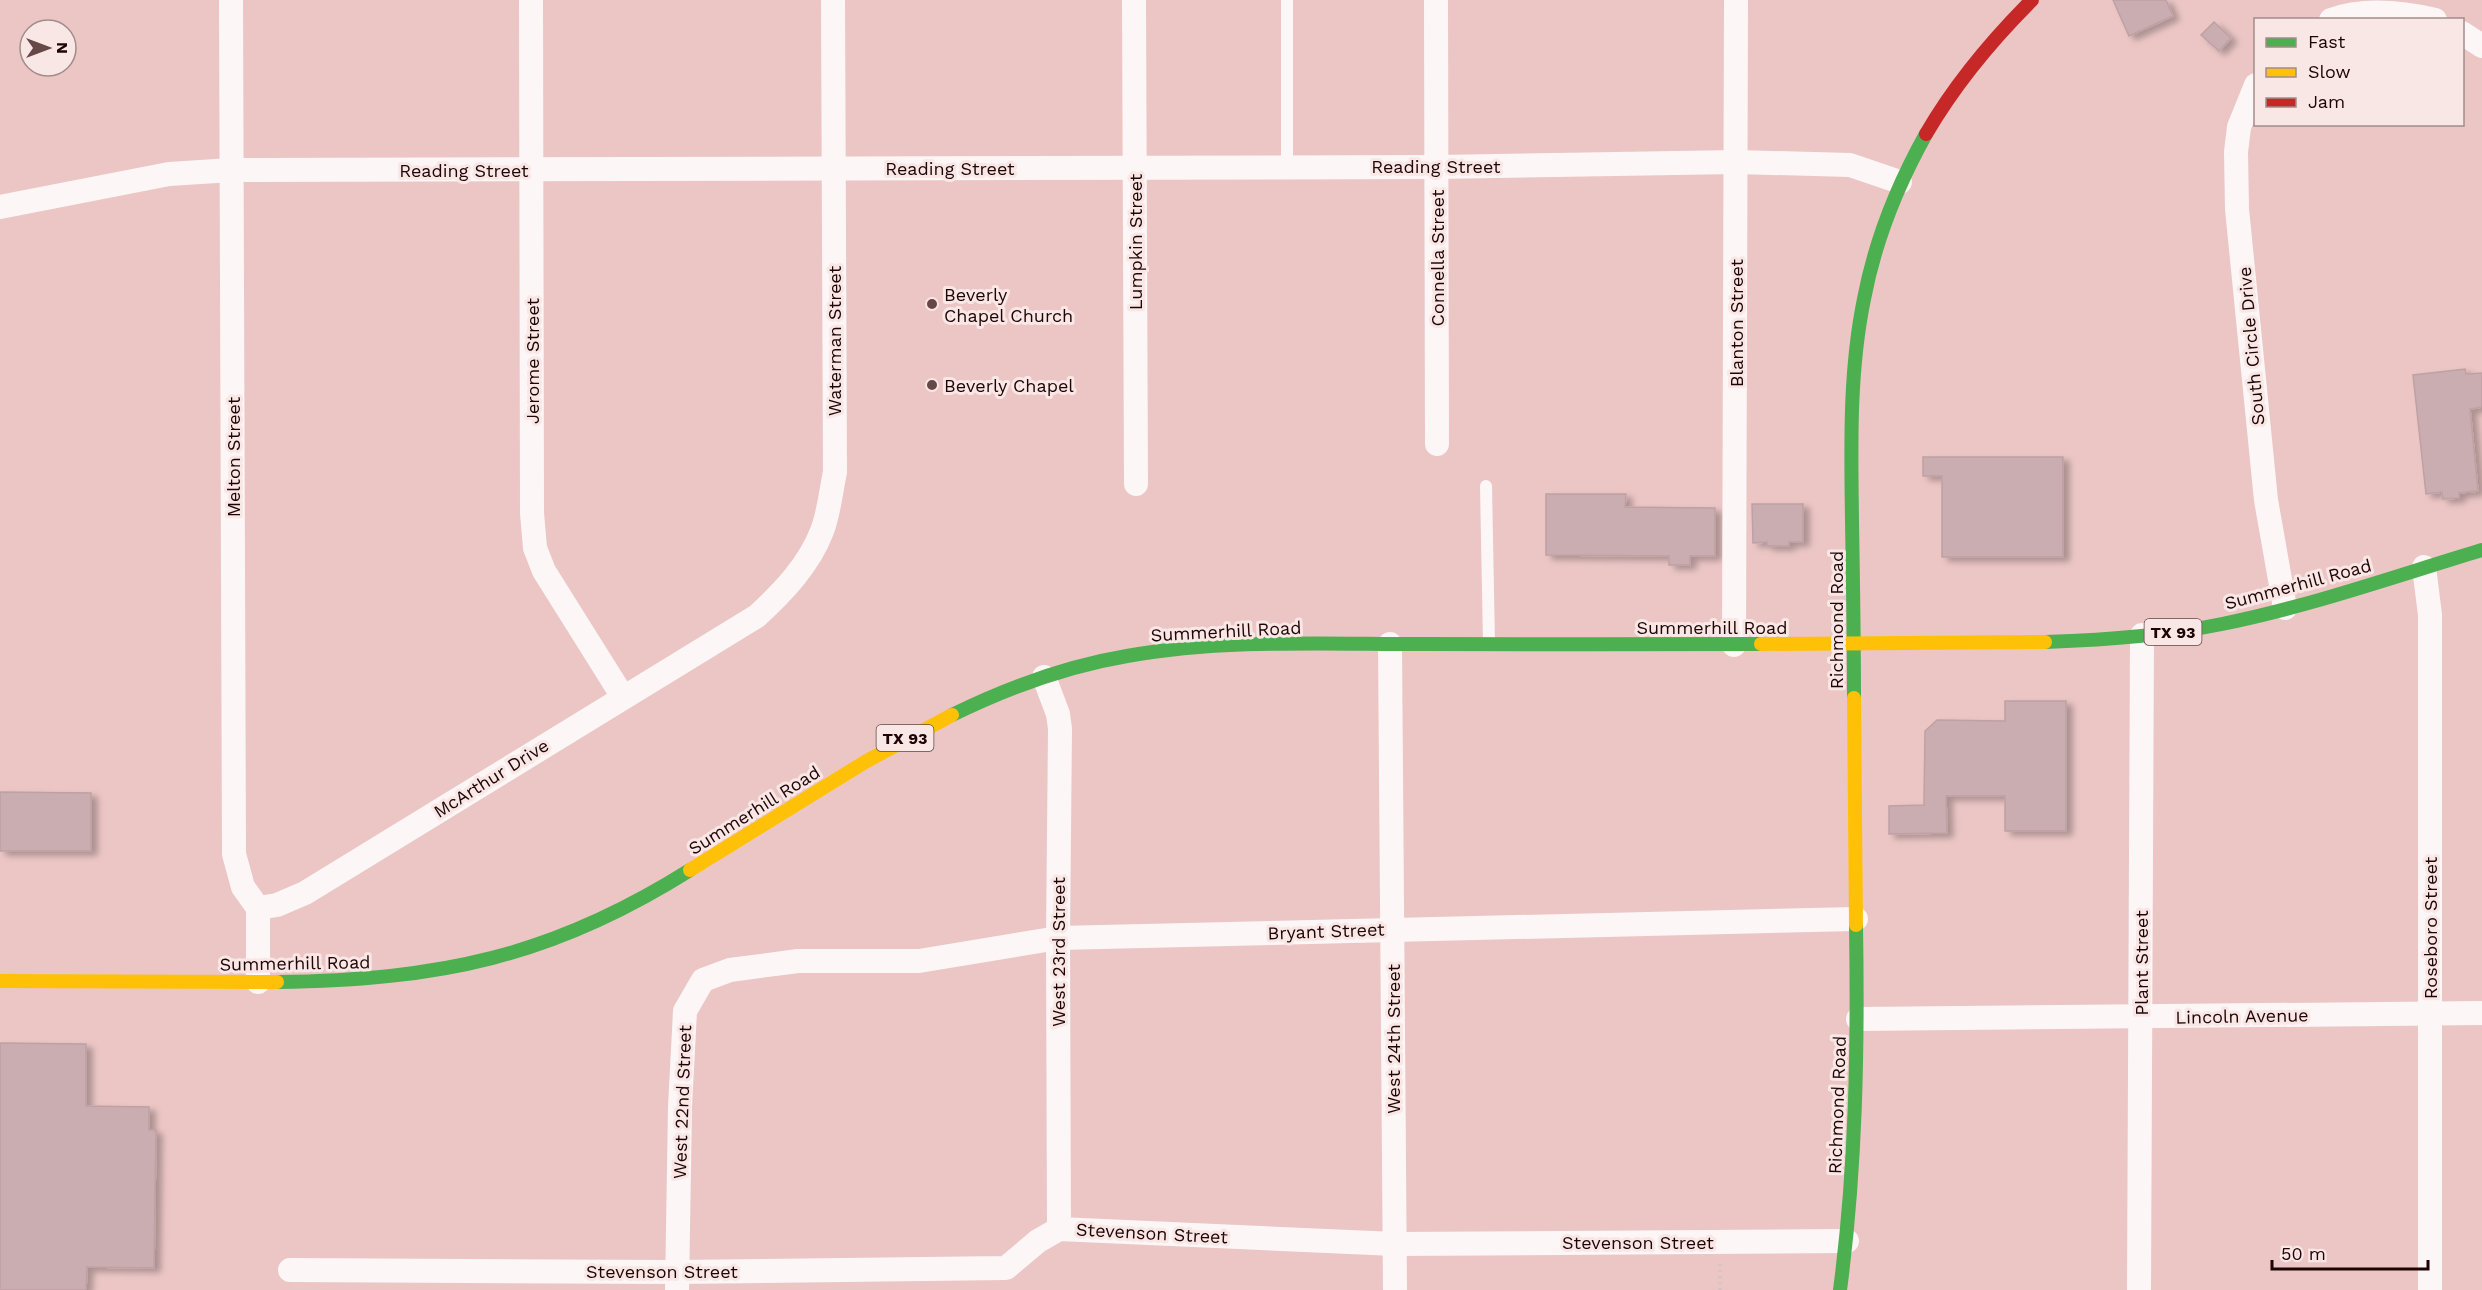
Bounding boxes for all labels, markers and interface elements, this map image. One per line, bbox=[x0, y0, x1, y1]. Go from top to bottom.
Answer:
north arrow bbox=[18, 18, 78, 78]
legend bbox=[2254, 18, 2464, 126]
text: Fast bbox=[2308, 31, 2346, 52]
text: N bbox=[53, 42, 72, 54]
text: Slow bbox=[2308, 61, 2351, 82]
text: Jam bbox=[2308, 91, 2345, 112]
street label: Reading Street bbox=[1371, 156, 1501, 177]
street label: Reading Street bbox=[885, 158, 1015, 179]
street label: Reading Street bbox=[399, 160, 529, 181]
street label: Lumpkin Street bbox=[1125, 173, 1146, 310]
street label: Connella Street bbox=[1427, 189, 1448, 326]
street label: Blanton Street bbox=[1726, 258, 1747, 387]
street label: Waterman Street bbox=[824, 265, 845, 416]
street label: South Circle Drive bbox=[2234, 266, 2268, 426]
place label: Beverly Chapel Church bbox=[944, 284, 1073, 326]
street label: Jerome Street bbox=[522, 297, 543, 424]
marker: Beverly Chapel Church bbox=[925, 297, 939, 311]
place label: Beverly Chapel bbox=[944, 375, 1074, 396]
marker: Beverly Chapel bbox=[925, 378, 939, 392]
street label: Melton Street bbox=[223, 396, 244, 517]
street label: Richmond Road bbox=[1826, 551, 1847, 689]
street label: Summerhill Road bbox=[2222, 554, 2374, 614]
street label: Summerhill Road bbox=[1150, 617, 1302, 645]
street label: Summerhill Road bbox=[1637, 617, 1787, 638]
road number: TX 93 bbox=[2144, 619, 2202, 645]
road number: TX 93 bbox=[876, 725, 934, 751]
street label: McArthur Drive bbox=[430, 734, 552, 822]
street label: Summerhill Road bbox=[684, 761, 824, 859]
street label: Roseboro Street bbox=[2420, 856, 2441, 999]
street label: West 23rd Street bbox=[1048, 877, 1069, 1027]
street label: Plant Street bbox=[2131, 910, 2152, 1016]
street label: Bryant Street bbox=[1267, 918, 1385, 944]
street label: Summerhill Road bbox=[219, 951, 371, 975]
street label: West 24th Street bbox=[1383, 963, 1404, 1114]
street label: Lincoln Avenue bbox=[2175, 1004, 2309, 1028]
street label: West 22nd Street bbox=[669, 1024, 695, 1179]
street label: Richmond Road bbox=[1824, 1035, 1850, 1175]
street label: Stevenson Street bbox=[1076, 1219, 1229, 1247]
street label: Stevenson Street bbox=[1562, 1232, 1714, 1253]
scale bar bbox=[2272, 1233, 2428, 1271]
text: 50 m bbox=[2281, 1243, 2326, 1264]
street label: Stevenson Street bbox=[586, 1261, 738, 1282]

